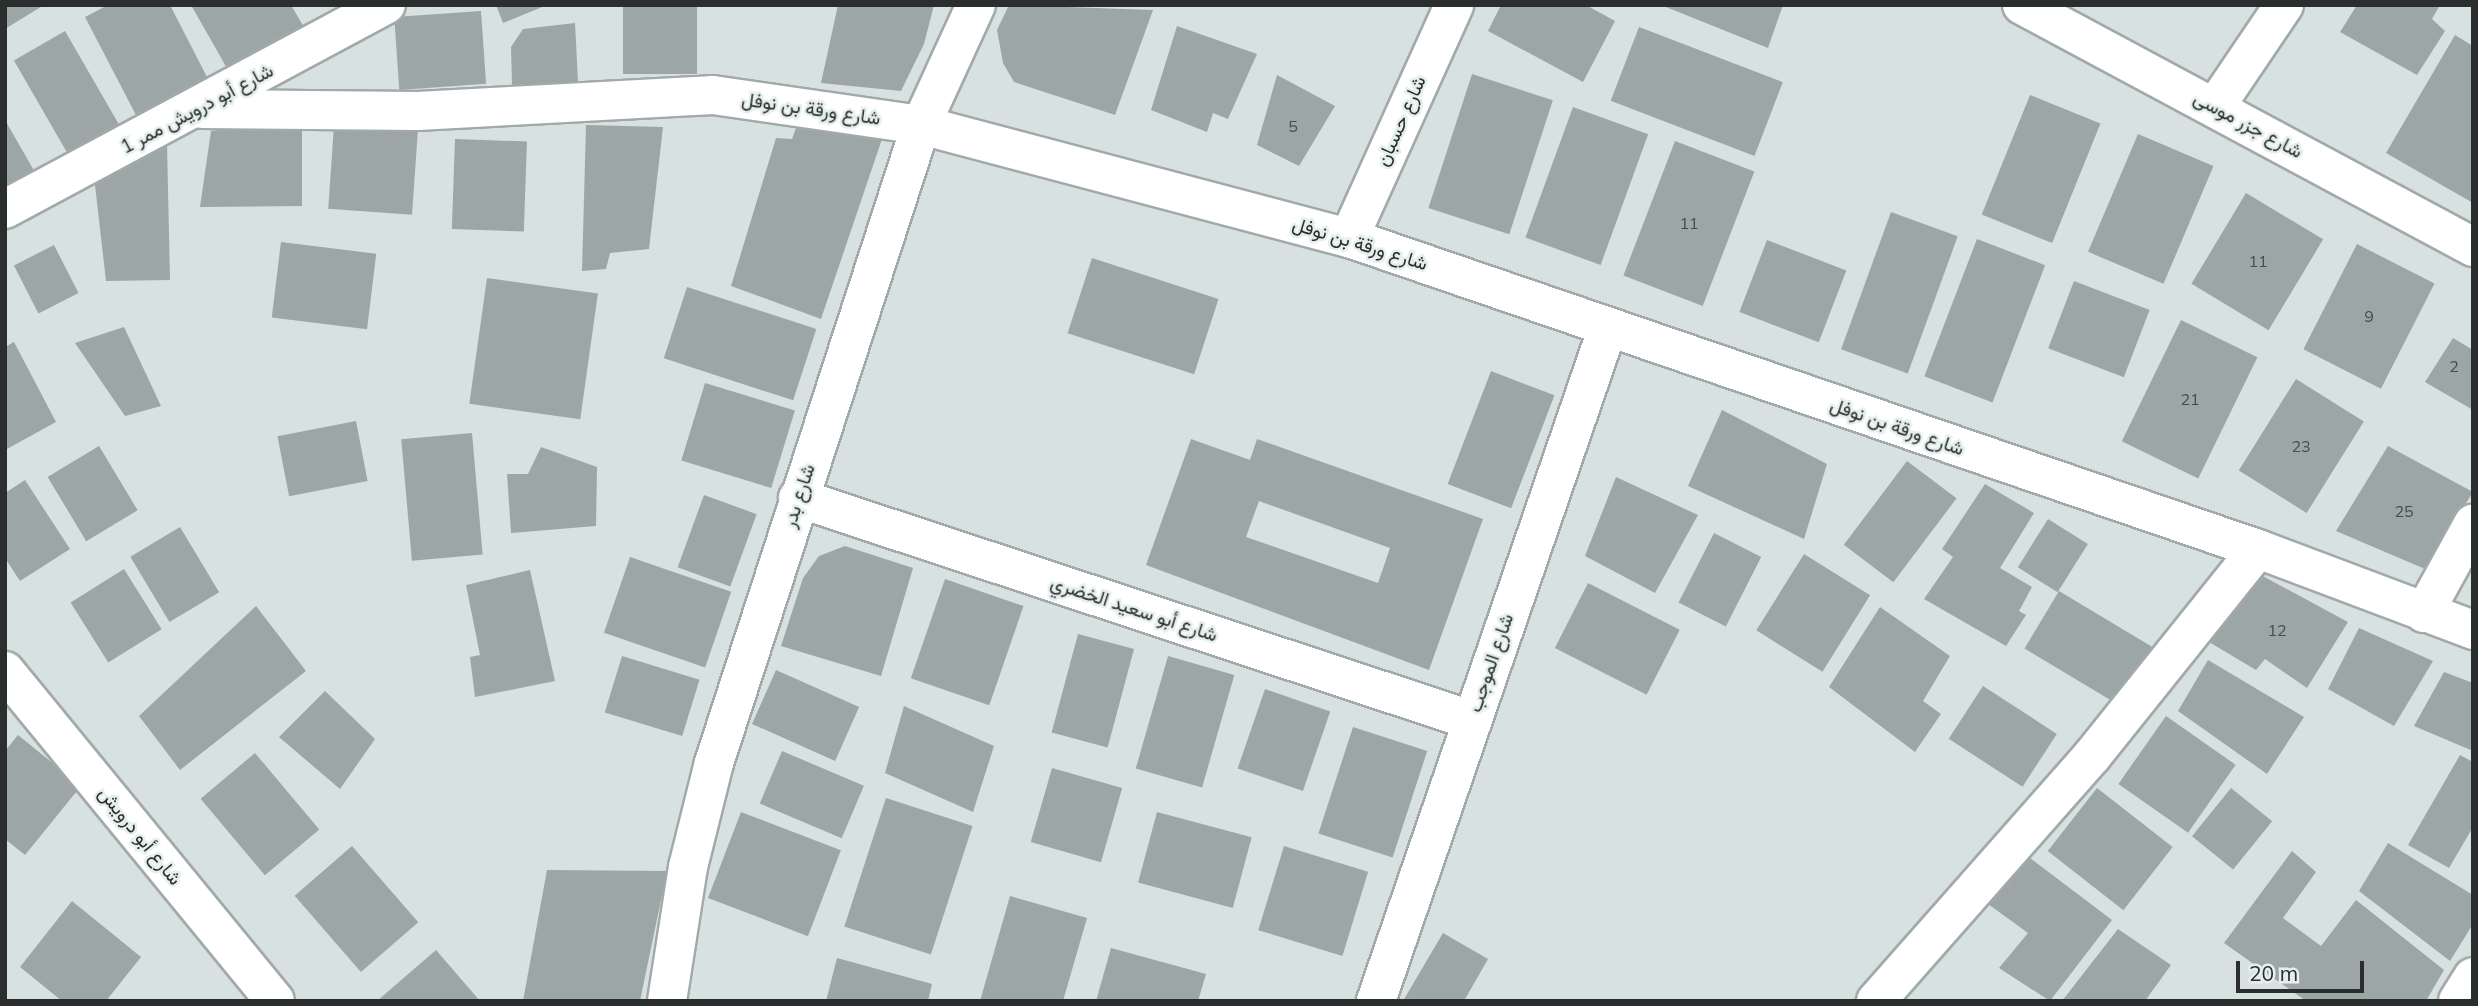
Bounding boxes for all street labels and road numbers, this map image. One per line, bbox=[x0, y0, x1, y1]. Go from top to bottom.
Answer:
street label: شارع أبو درويش ممر 1 bbox=[117, 59, 277, 159]
street label: شارع حسبان bbox=[1371, 72, 1431, 170]
street label: شارع جزر موسى bbox=[2190, 87, 2306, 163]
street label: شارع ورقة بن نوفل bbox=[740, 88, 882, 130]
street label: شارع ورقة بن نوفل bbox=[1290, 213, 1430, 275]
street label: شارع ورقة بن نوفل bbox=[1827, 393, 1967, 461]
street label: شارع بدر bbox=[778, 461, 820, 531]
street label: شارع أبو سعيد الخضري bbox=[1048, 571, 1220, 647]
street label: شارع الموجب bbox=[1463, 611, 1519, 715]
street label: شارع أبو درويش bbox=[93, 782, 187, 890]

